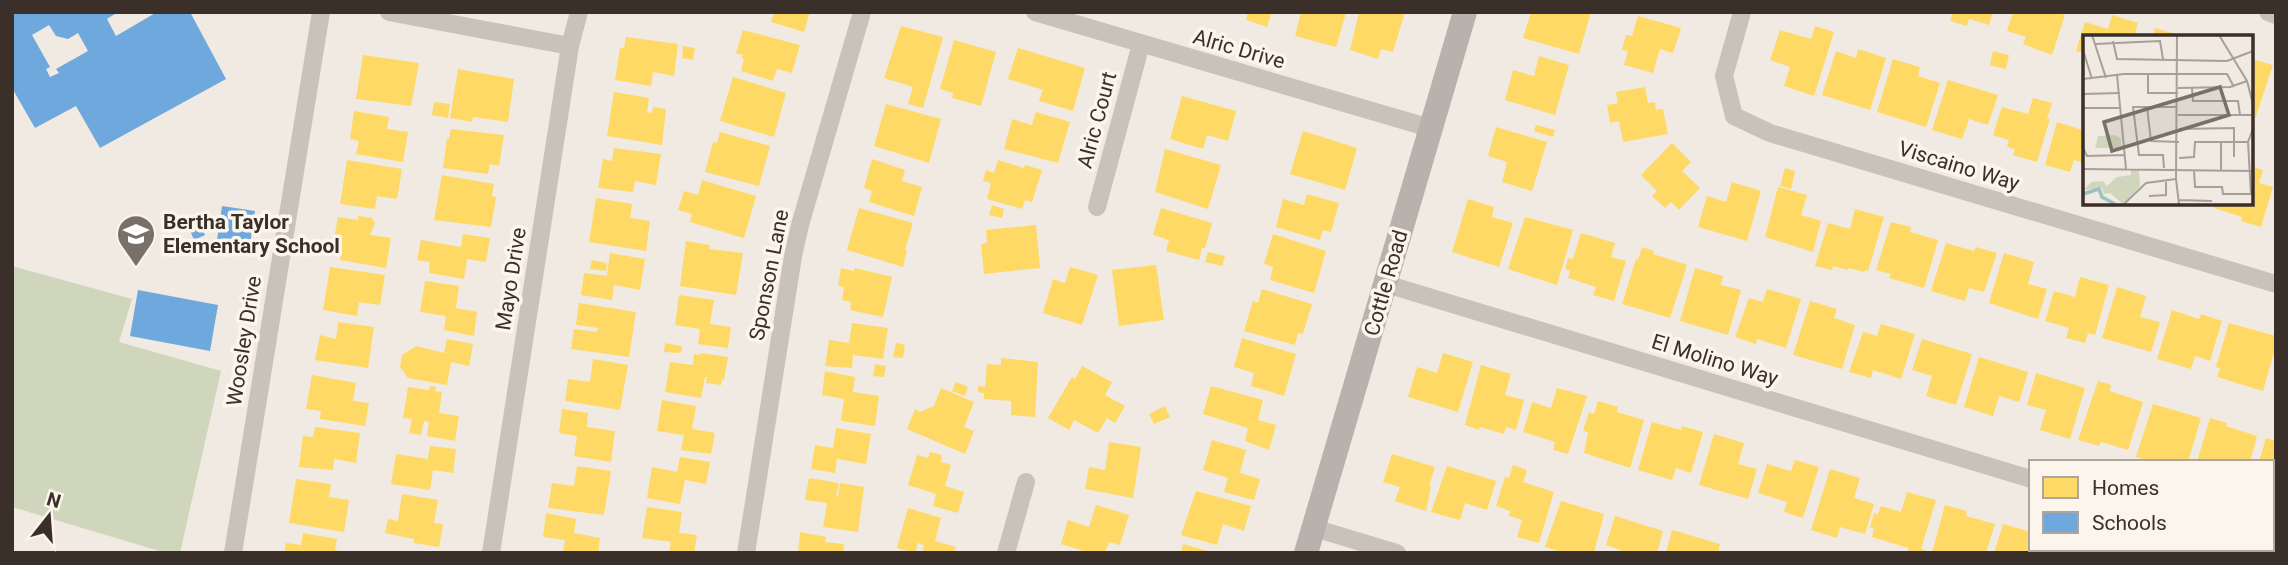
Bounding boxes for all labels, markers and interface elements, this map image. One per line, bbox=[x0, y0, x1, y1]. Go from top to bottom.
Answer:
street label: Alric Drive bbox=[1190, 24, 1288, 74]
inset map bbox=[2083, 35, 2253, 205]
street label: Alric Court bbox=[1073, 69, 1121, 171]
street label: Viscaino Way bbox=[1896, 136, 2022, 196]
street label: Sponson Lane bbox=[745, 207, 793, 343]
place label: Bertha Taylor Elementary School bbox=[163, 210, 340, 258]
school or university icon: Bertha Taylor Elementary School bbox=[115, 213, 157, 268]
street label: Mayo Drive bbox=[491, 226, 531, 332]
street label: Cottle Road bbox=[1359, 227, 1413, 339]
street label: Woosley Drive bbox=[222, 274, 266, 408]
street label: El Molino Way bbox=[1649, 329, 1781, 391]
legend bbox=[2029, 460, 2274, 551]
text: Homes bbox=[2092, 476, 2159, 500]
north arrow bbox=[14, 481, 84, 551]
text: N bbox=[44, 487, 64, 513]
text: Schools bbox=[2092, 511, 2167, 535]

